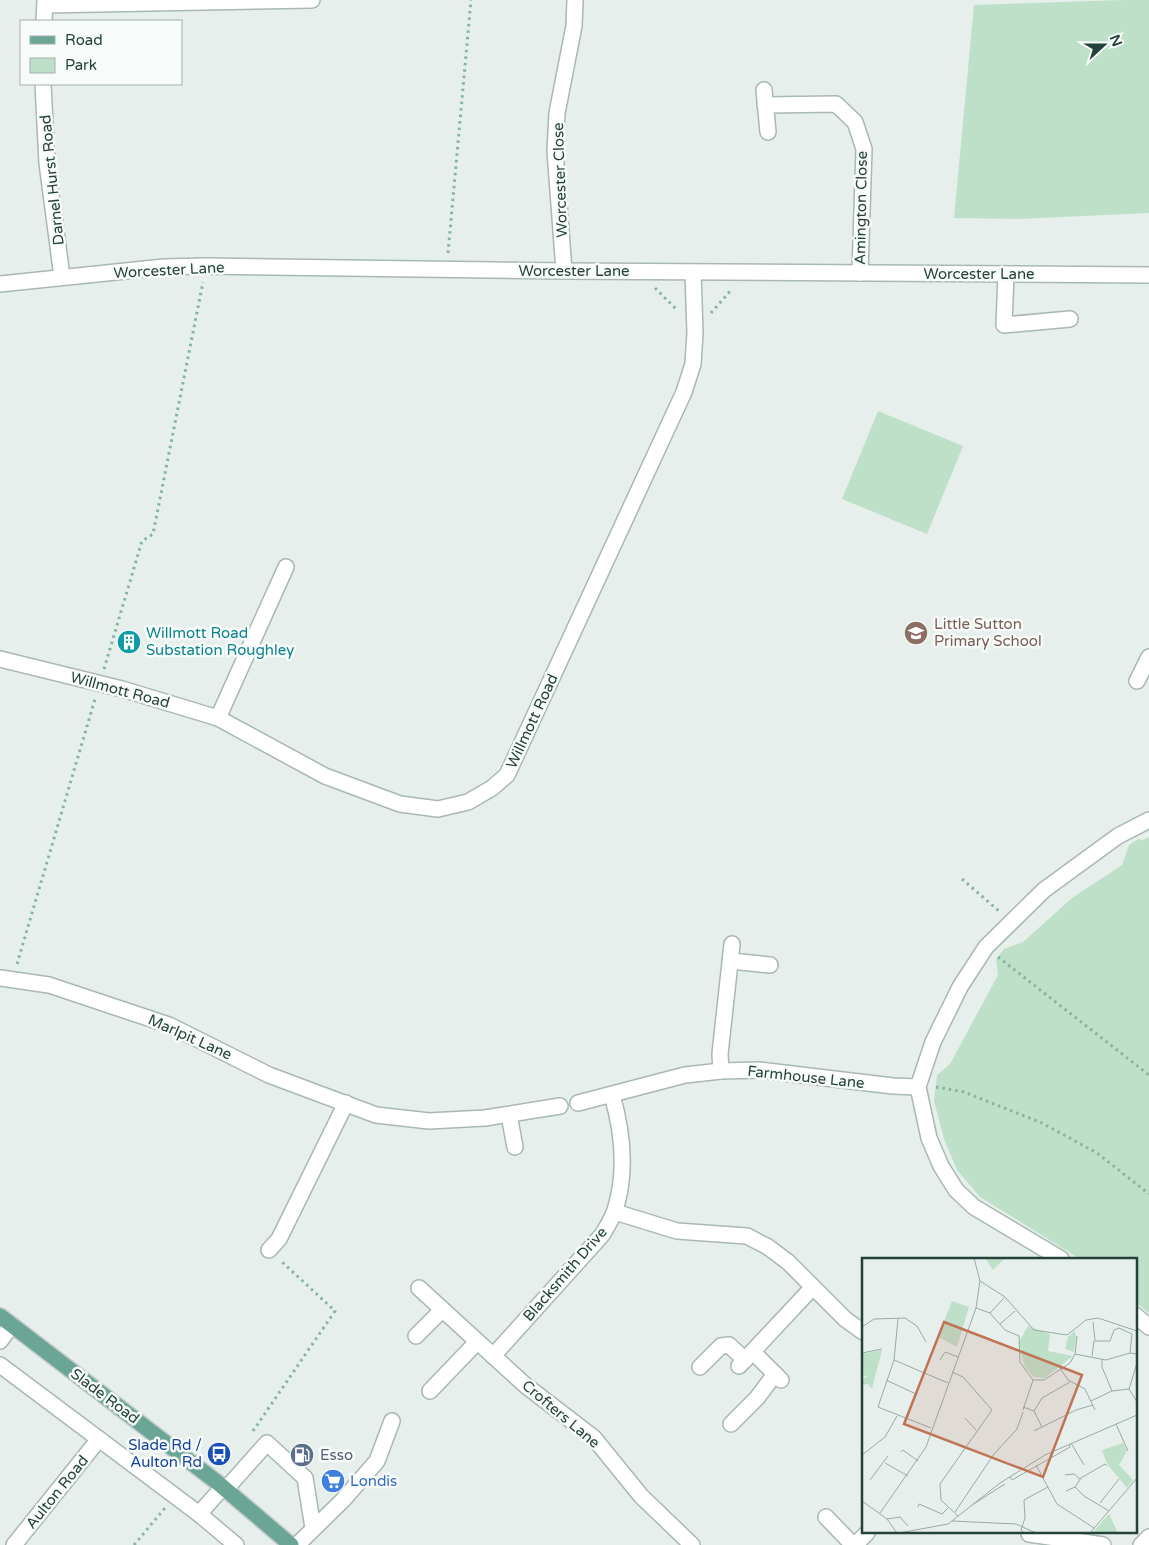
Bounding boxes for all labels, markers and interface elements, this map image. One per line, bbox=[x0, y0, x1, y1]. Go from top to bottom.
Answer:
legend bbox=[20, 20, 182, 85]
north arrow bbox=[1079, 20, 1129, 70]
text: Road bbox=[65, 31, 103, 49]
text: N bbox=[1106, 32, 1126, 49]
text: Park bbox=[65, 56, 97, 74]
street label: Darnel Hurst Road bbox=[36, 114, 68, 246]
street label: Worcester Close bbox=[549, 122, 571, 238]
street label: Amington Close bbox=[851, 151, 871, 265]
street label: Worcester Lane bbox=[113, 258, 225, 282]
street label: Worcester Lane bbox=[518, 262, 630, 280]
street label: Worcester Lane bbox=[923, 265, 1035, 283]
place label: Little Sutton Primary School bbox=[934, 615, 1042, 650]
school or university icon: Little Sutton Primary School bbox=[903, 620, 929, 646]
place label: Willmott Road Substation Roughley bbox=[146, 624, 294, 659]
building icon: Willmott Road Substation Roughley bbox=[116, 629, 142, 655]
street label: Willmott Road bbox=[68, 668, 172, 712]
street label: Willmott Road bbox=[502, 671, 562, 771]
street label: Marlpit Lane bbox=[145, 1010, 235, 1064]
street label: Farmhouse Lane bbox=[747, 1062, 865, 1092]
street label: Blacksmith Drive bbox=[519, 1223, 611, 1325]
inset map bbox=[862, 1258, 1136, 1532]
street label: Slade Road bbox=[67, 1364, 143, 1428]
street label: Crofters Lane bbox=[518, 1376, 604, 1452]
place label: Slade Rd / Aulton Rd bbox=[128, 1436, 202, 1471]
bus stop icon: Slade Rd / Aulton Rd bbox=[206, 1441, 232, 1467]
fuel station icon: Esso bbox=[289, 1442, 315, 1468]
place label: Esso bbox=[320, 1446, 353, 1464]
street label: Aulton Road bbox=[22, 1452, 92, 1532]
supermarket icon: Londis bbox=[320, 1468, 346, 1494]
place label: Londis bbox=[350, 1472, 397, 1490]

